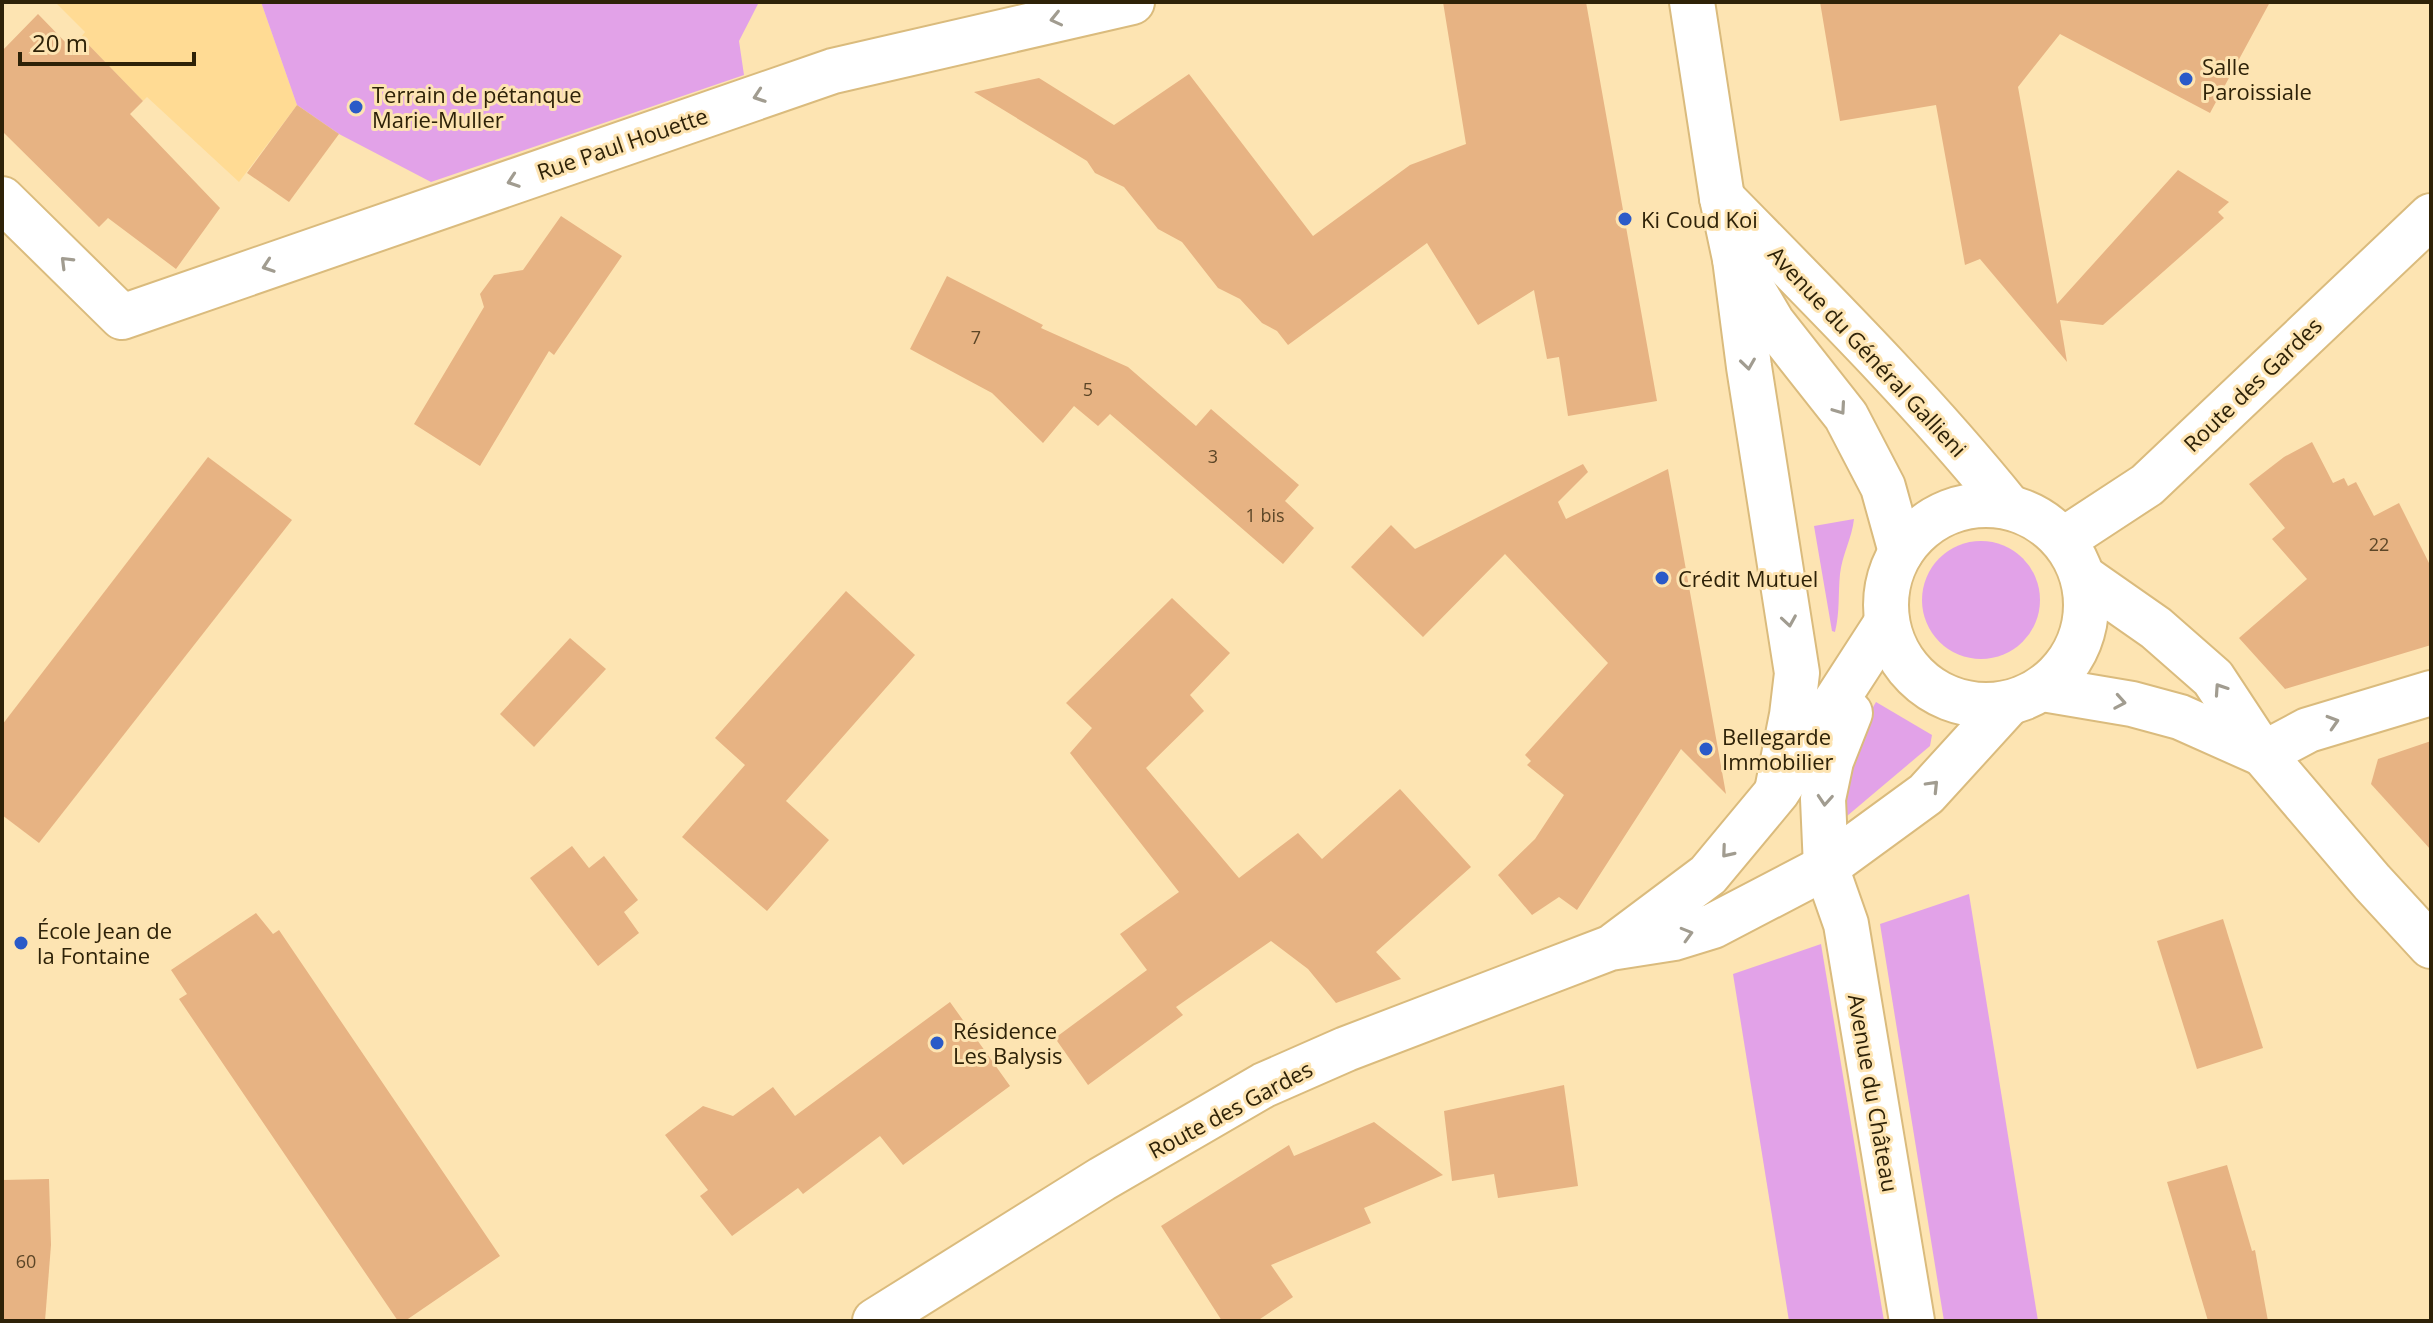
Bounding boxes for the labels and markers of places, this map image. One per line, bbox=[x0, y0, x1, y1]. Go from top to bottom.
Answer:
place label: Salle Paroissiale bbox=[2202, 51, 2312, 106]
marker: Salle Paroissiale bbox=[2177, 70, 2195, 88]
place label: Terrain de pétanque Marie-Muller bbox=[372, 79, 582, 134]
marker: Terrain de pétanque Marie-Muller bbox=[347, 98, 365, 116]
place label: Ki Coud Koi bbox=[1641, 204, 1758, 234]
marker: Ki Coud Koi bbox=[1616, 210, 1634, 228]
place label: Crédit Mutuel bbox=[1678, 563, 1818, 593]
marker: Crédit Mutuel bbox=[1653, 569, 1671, 587]
place label: Bellegarde Immobilier bbox=[1722, 721, 1834, 776]
marker: Bellegarde Immobilier bbox=[1697, 740, 1715, 758]
place label: École Jean de la Fontaine bbox=[37, 915, 172, 970]
marker: École Jean de la Fontaine bbox=[12, 934, 30, 952]
place label: Résidence Les Balysis bbox=[953, 1015, 1063, 1070]
marker: Résidence Les Balysis bbox=[928, 1034, 946, 1052]

